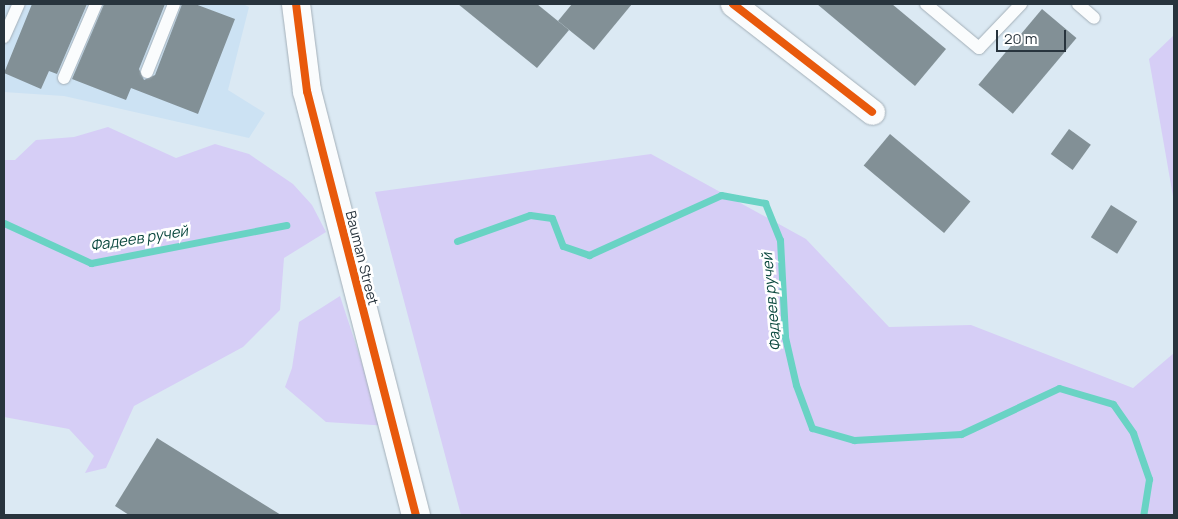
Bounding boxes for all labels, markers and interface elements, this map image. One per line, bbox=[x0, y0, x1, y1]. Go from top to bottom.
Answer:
scale bar bbox=[998, 20, 1068, 52]
text: 20 m bbox=[1004, 28, 1037, 49]
street label: Bauman Street bbox=[342, 209, 382, 307]
water label: Фадеев ручей bbox=[89, 221, 189, 255]
water label: Фадеев ручей bbox=[758, 252, 784, 352]

